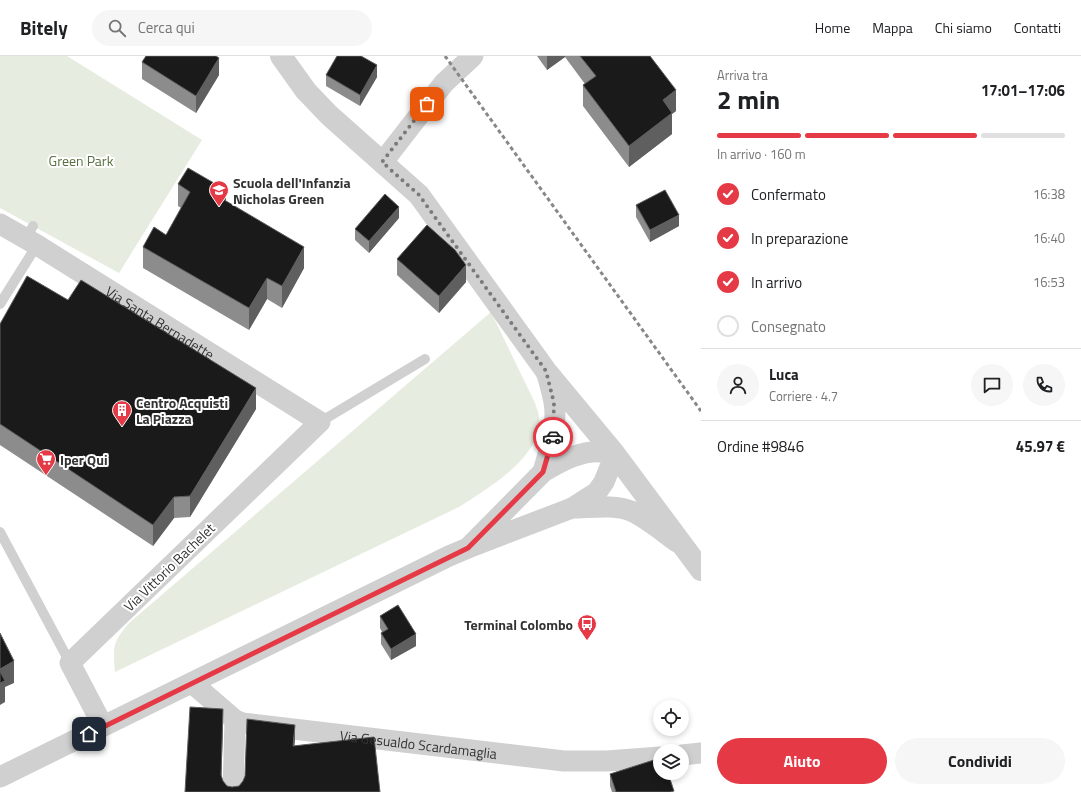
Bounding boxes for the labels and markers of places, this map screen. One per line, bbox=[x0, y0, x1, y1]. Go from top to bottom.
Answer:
pin bbox=[410, 87, 444, 121]
place label: Scuola dell'Infanzia Nicholas Green bbox=[233, 172, 351, 209]
school or university icon: Scuola dell'Infanzia Nicholas Green bbox=[208, 179, 230, 207]
place label: Centro Acquisti La Piazza bbox=[136, 392, 228, 429]
building icon: Centro Acquisti La Piazza bbox=[111, 399, 133, 427]
supermarket icon: Iper Qui bbox=[35, 448, 57, 476]
place label: Iper Qui bbox=[60, 449, 108, 470]
bus stop icon: Terminal Colombo bbox=[576, 613, 598, 641]
place label: Terminal Colombo bbox=[464, 614, 573, 635]
pin bbox=[72, 717, 106, 751]

